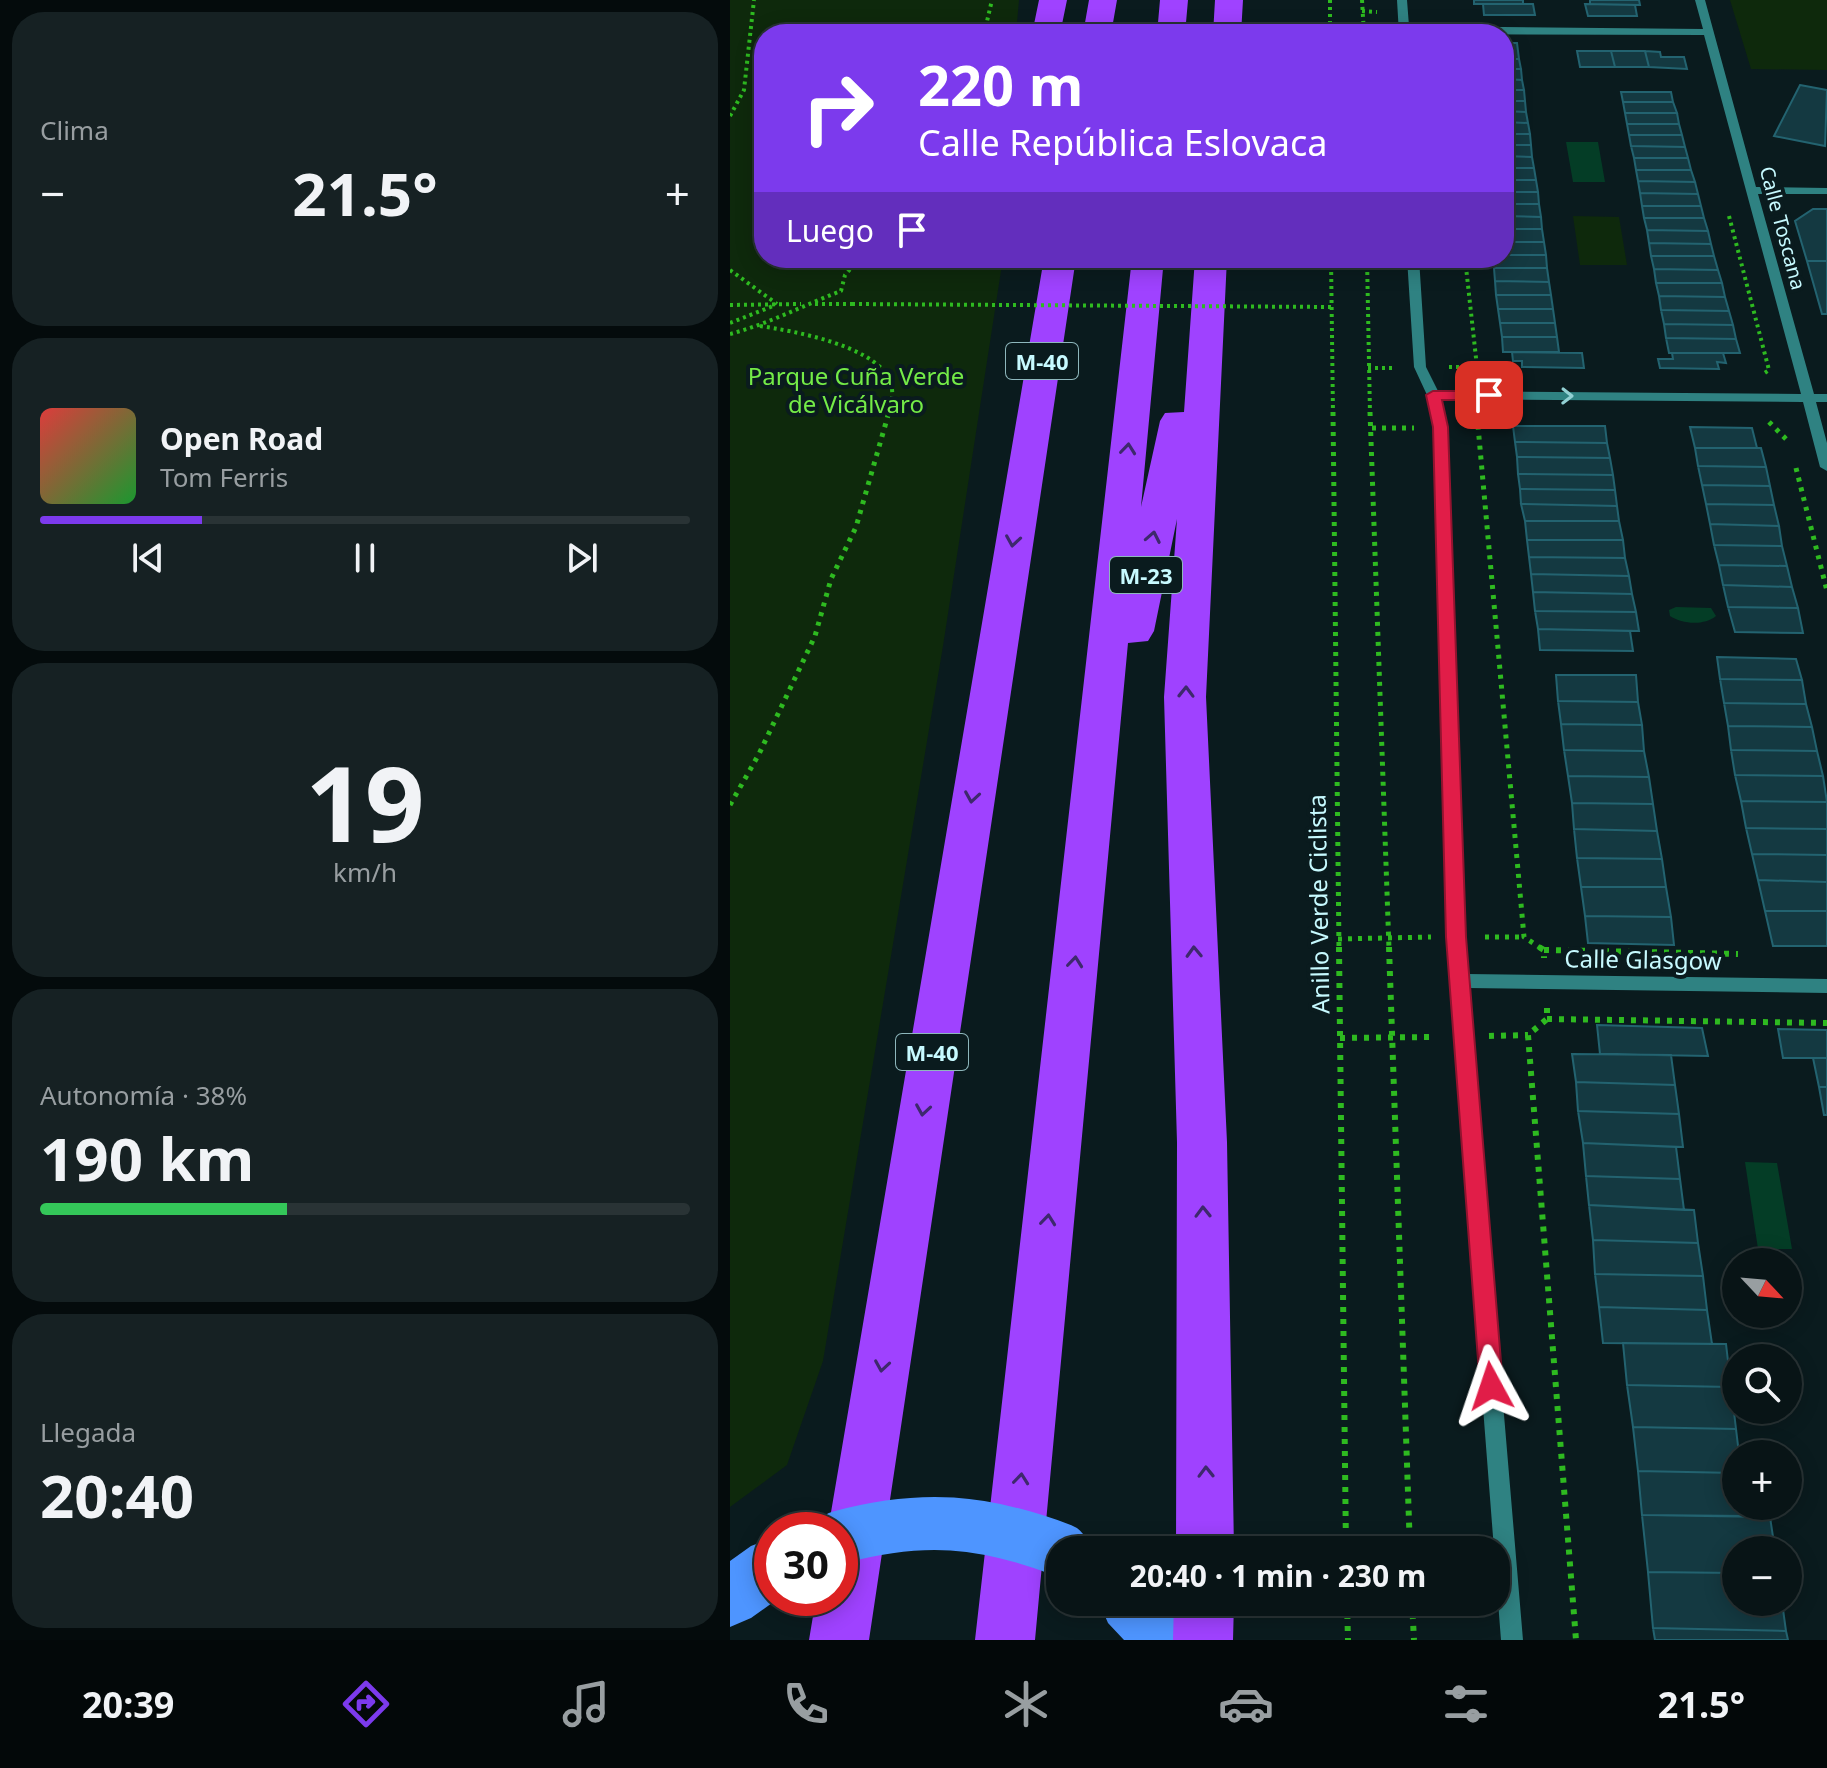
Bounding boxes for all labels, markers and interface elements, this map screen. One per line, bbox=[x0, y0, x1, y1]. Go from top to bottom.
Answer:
text: 220 m bbox=[918, 46, 1083, 122]
icon: right bbox=[786, 56, 890, 160]
text: Clima bbox=[40, 112, 109, 148]
text: Calle República Eslovaca bbox=[918, 118, 1327, 167]
text: 21.5° bbox=[292, 152, 438, 234]
text: − bbox=[40, 163, 65, 223]
text: + bbox=[665, 163, 690, 223]
street label: Calle Toscana bbox=[1754, 163, 1812, 293]
icon: arrive bbox=[890, 208, 934, 252]
text: Luego bbox=[786, 210, 874, 251]
road number: M-40 bbox=[1006, 343, 1078, 379]
park label: Parque Cuña Verde de Vicálvaro bbox=[748, 359, 964, 420]
pin bbox=[1455, 361, 1523, 429]
icon: arrive bbox=[1467, 373, 1511, 417]
one-way arrow bbox=[1561, 387, 1574, 405]
text: Open Road bbox=[160, 418, 323, 459]
one-way arrow bbox=[1119, 442, 1136, 455]
text: Tom Ferris bbox=[160, 459, 288, 495]
one-way arrow bbox=[1144, 531, 1161, 545]
one-way arrow bbox=[1005, 534, 1022, 547]
icon: previous bbox=[126, 536, 170, 580]
icon: pause bbox=[343, 536, 387, 580]
icon: next bbox=[560, 536, 604, 580]
road number: M-23 bbox=[1110, 557, 1182, 593]
one-way arrow bbox=[1177, 685, 1194, 698]
text: 19 bbox=[306, 731, 424, 872]
one-way arrow bbox=[964, 791, 981, 804]
street label: Anillo Verde Ciclista bbox=[1300, 794, 1336, 1014]
text: km/h bbox=[333, 854, 397, 890]
street label: Calle Glasgow bbox=[1564, 941, 1722, 977]
one-way arrow bbox=[1186, 945, 1203, 958]
one-way arrow bbox=[1066, 955, 1083, 968]
road number: M-40 bbox=[896, 1034, 968, 1070]
text: Autonomía · 38% bbox=[40, 1077, 247, 1113]
one-way arrow bbox=[915, 1103, 932, 1116]
text: 190 km bbox=[40, 1117, 254, 1199]
one-way arrow bbox=[1194, 1205, 1212, 1218]
one-way arrow bbox=[1039, 1213, 1056, 1226]
north arrow bbox=[1722, 1248, 1802, 1328]
map controls bbox=[1722, 1248, 1802, 1616]
position arrow bbox=[1449, 1344, 1533, 1428]
button: search bbox=[1722, 1344, 1802, 1424]
one-way arrow bbox=[874, 1360, 891, 1373]
text: Llegada bbox=[40, 1414, 136, 1450]
button: + bbox=[1722, 1440, 1802, 1520]
text: 20:40 bbox=[40, 1454, 194, 1536]
one-way arrow bbox=[1198, 1465, 1215, 1478]
one-way arrow bbox=[1013, 1472, 1030, 1485]
speed limit sign: 30 bbox=[754, 1512, 858, 1616]
button: − bbox=[1722, 1536, 1802, 1616]
text: 20:40 · 1 min · 230 m bbox=[1130, 1555, 1426, 1596]
icon: directions bbox=[338, 1676, 394, 1732]
icon: music bbox=[558, 1676, 614, 1732]
icon: phone bbox=[778, 1676, 834, 1732]
icon: climate bbox=[998, 1676, 1054, 1732]
icon: car bbox=[1218, 1676, 1274, 1732]
icon: filters bbox=[1438, 1676, 1494, 1732]
text: 20:39 bbox=[82, 1680, 174, 1729]
text: 21.5° bbox=[1658, 1680, 1745, 1729]

